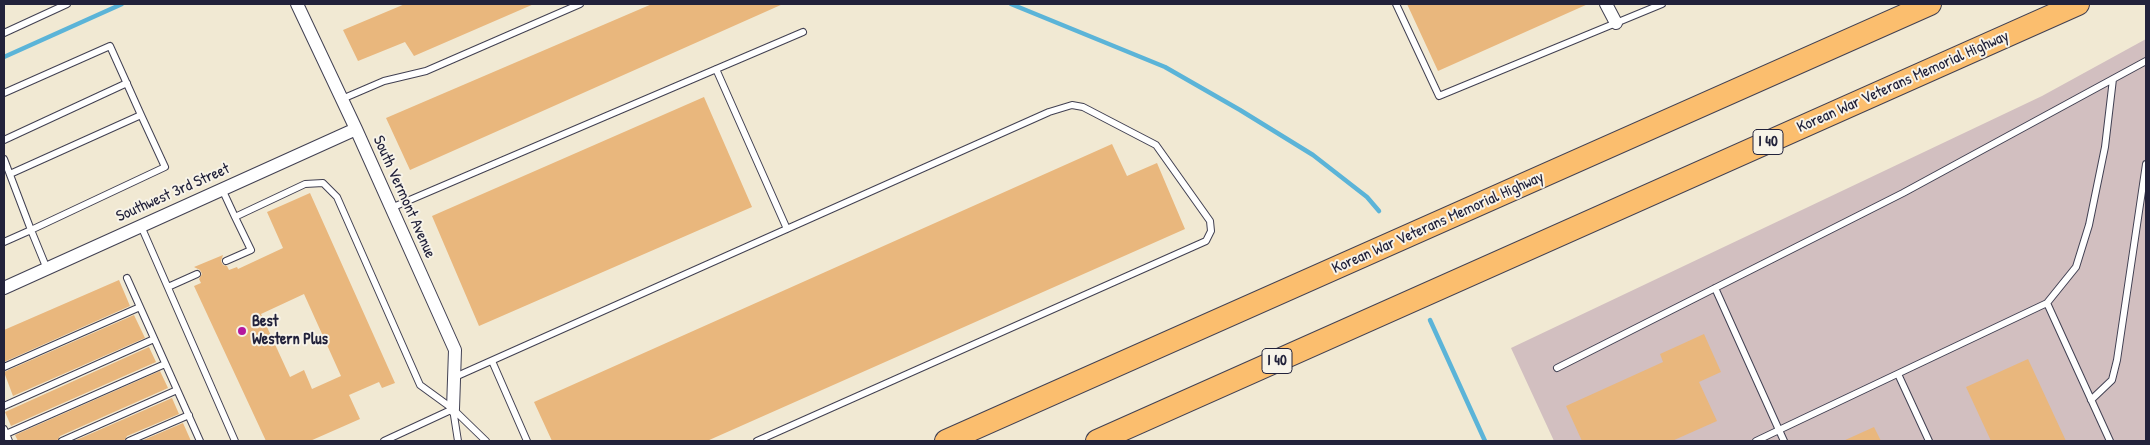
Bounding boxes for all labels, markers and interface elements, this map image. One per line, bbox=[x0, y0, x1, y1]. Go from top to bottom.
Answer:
street label: Korean War Veterans Memorial Highway bbox=[1794, 27, 2012, 137]
road number: I 40 bbox=[1753, 130, 1783, 154]
street label: South Vermont Avenue bbox=[368, 133, 440, 261]
street label: Southwest 3rd Street bbox=[113, 159, 233, 227]
street label: Korean War Veterans Memorial Highway bbox=[1329, 168, 1547, 278]
place label: Best Western Plus bbox=[252, 312, 328, 350]
marker: Best Western Plus bbox=[236, 325, 248, 337]
road number: I 40 bbox=[1262, 348, 1292, 374]

